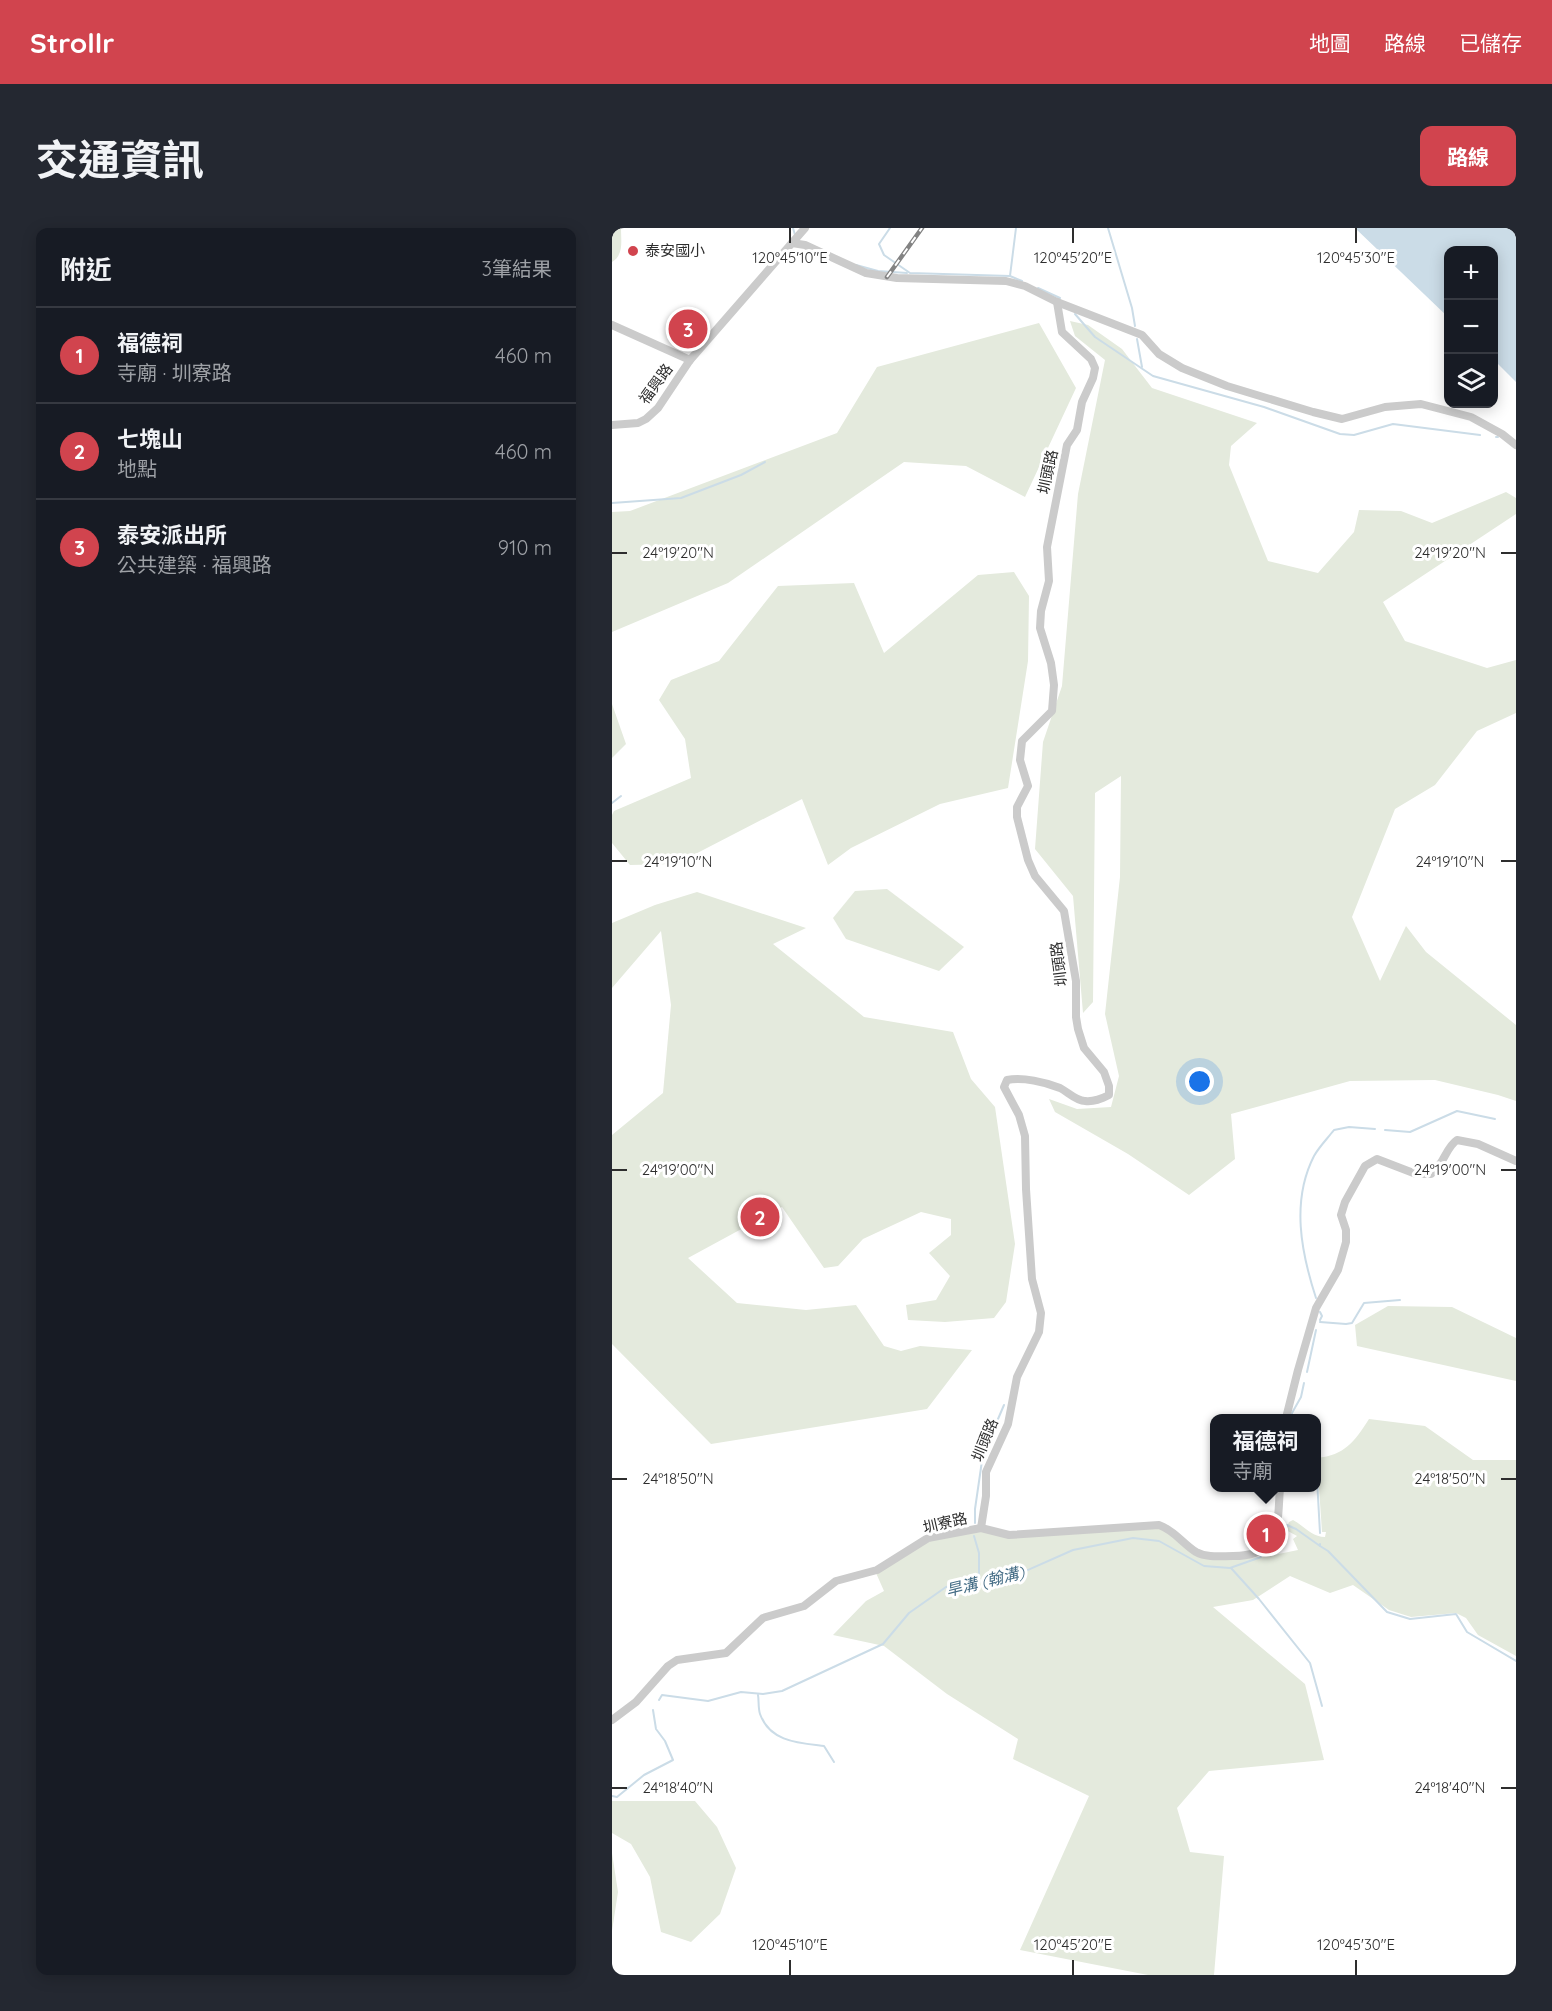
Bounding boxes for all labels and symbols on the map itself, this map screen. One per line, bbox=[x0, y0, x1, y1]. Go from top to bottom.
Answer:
place label: 泰安國小 bbox=[645, 241, 705, 260]
marker: 泰安國小 bbox=[626, 244, 640, 258]
text: 120°45'10"E bbox=[752, 248, 828, 267]
text: 120°45'20"E bbox=[1034, 248, 1112, 267]
text: 120°45'30"E bbox=[1317, 248, 1395, 267]
pin: 3 bbox=[668, 306, 708, 352]
street label: 福興路 bbox=[635, 360, 677, 407]
street label: 圳頭路 bbox=[1034, 448, 1061, 496]
text: 24°19'20"N bbox=[642, 543, 714, 562]
text: 24°19'20"N bbox=[1414, 543, 1486, 562]
text: 24°19'10"N bbox=[644, 852, 712, 871]
text: 24°19'10"N bbox=[1416, 852, 1484, 871]
street label: 圳頭路 bbox=[1046, 941, 1071, 988]
your location bbox=[1185, 1067, 1214, 1096]
text: 24°19'00"N bbox=[642, 1160, 714, 1179]
text: 24°19'00"N bbox=[1414, 1160, 1486, 1179]
pin: 2 bbox=[740, 1194, 780, 1240]
street label: 圳頭路 bbox=[967, 1415, 1002, 1464]
text: 24°18'50"N bbox=[642, 1469, 714, 1488]
text: 24°18'50"N bbox=[1414, 1469, 1486, 1488]
street label: 圳寮路 bbox=[921, 1508, 969, 1537]
pin: 1 bbox=[1246, 1512, 1286, 1556]
water label: 旱溝 (翰溝) bbox=[944, 1561, 1027, 1600]
text: 24°18'40"N bbox=[642, 1778, 714, 1797]
text: 24°18'40"N bbox=[1414, 1778, 1486, 1797]
text: 120°45'10"E bbox=[752, 1935, 828, 1954]
text: 120°45'20"E bbox=[1034, 1935, 1112, 1954]
text: 120°45'30"E bbox=[1317, 1935, 1395, 1954]

